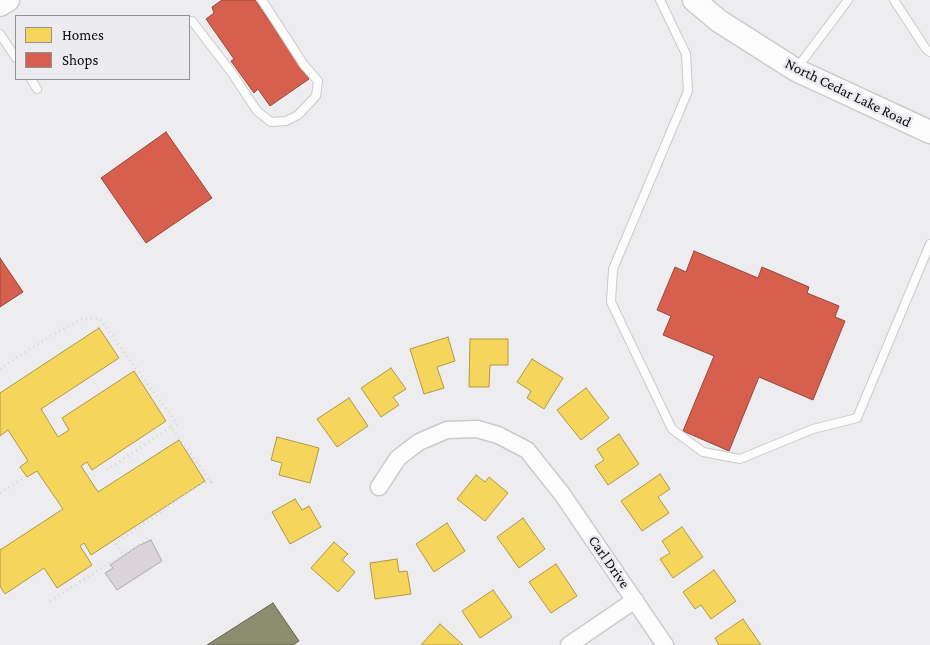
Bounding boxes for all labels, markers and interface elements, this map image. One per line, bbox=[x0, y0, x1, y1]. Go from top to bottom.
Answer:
legend bbox=[15, 15, 190, 80]
text: Homes bbox=[62, 27, 104, 43]
text: Shops bbox=[62, 52, 98, 68]
street label: North Cedar Lake Road bbox=[782, 55, 914, 131]
street label: Carl Drive bbox=[584, 532, 634, 592]

